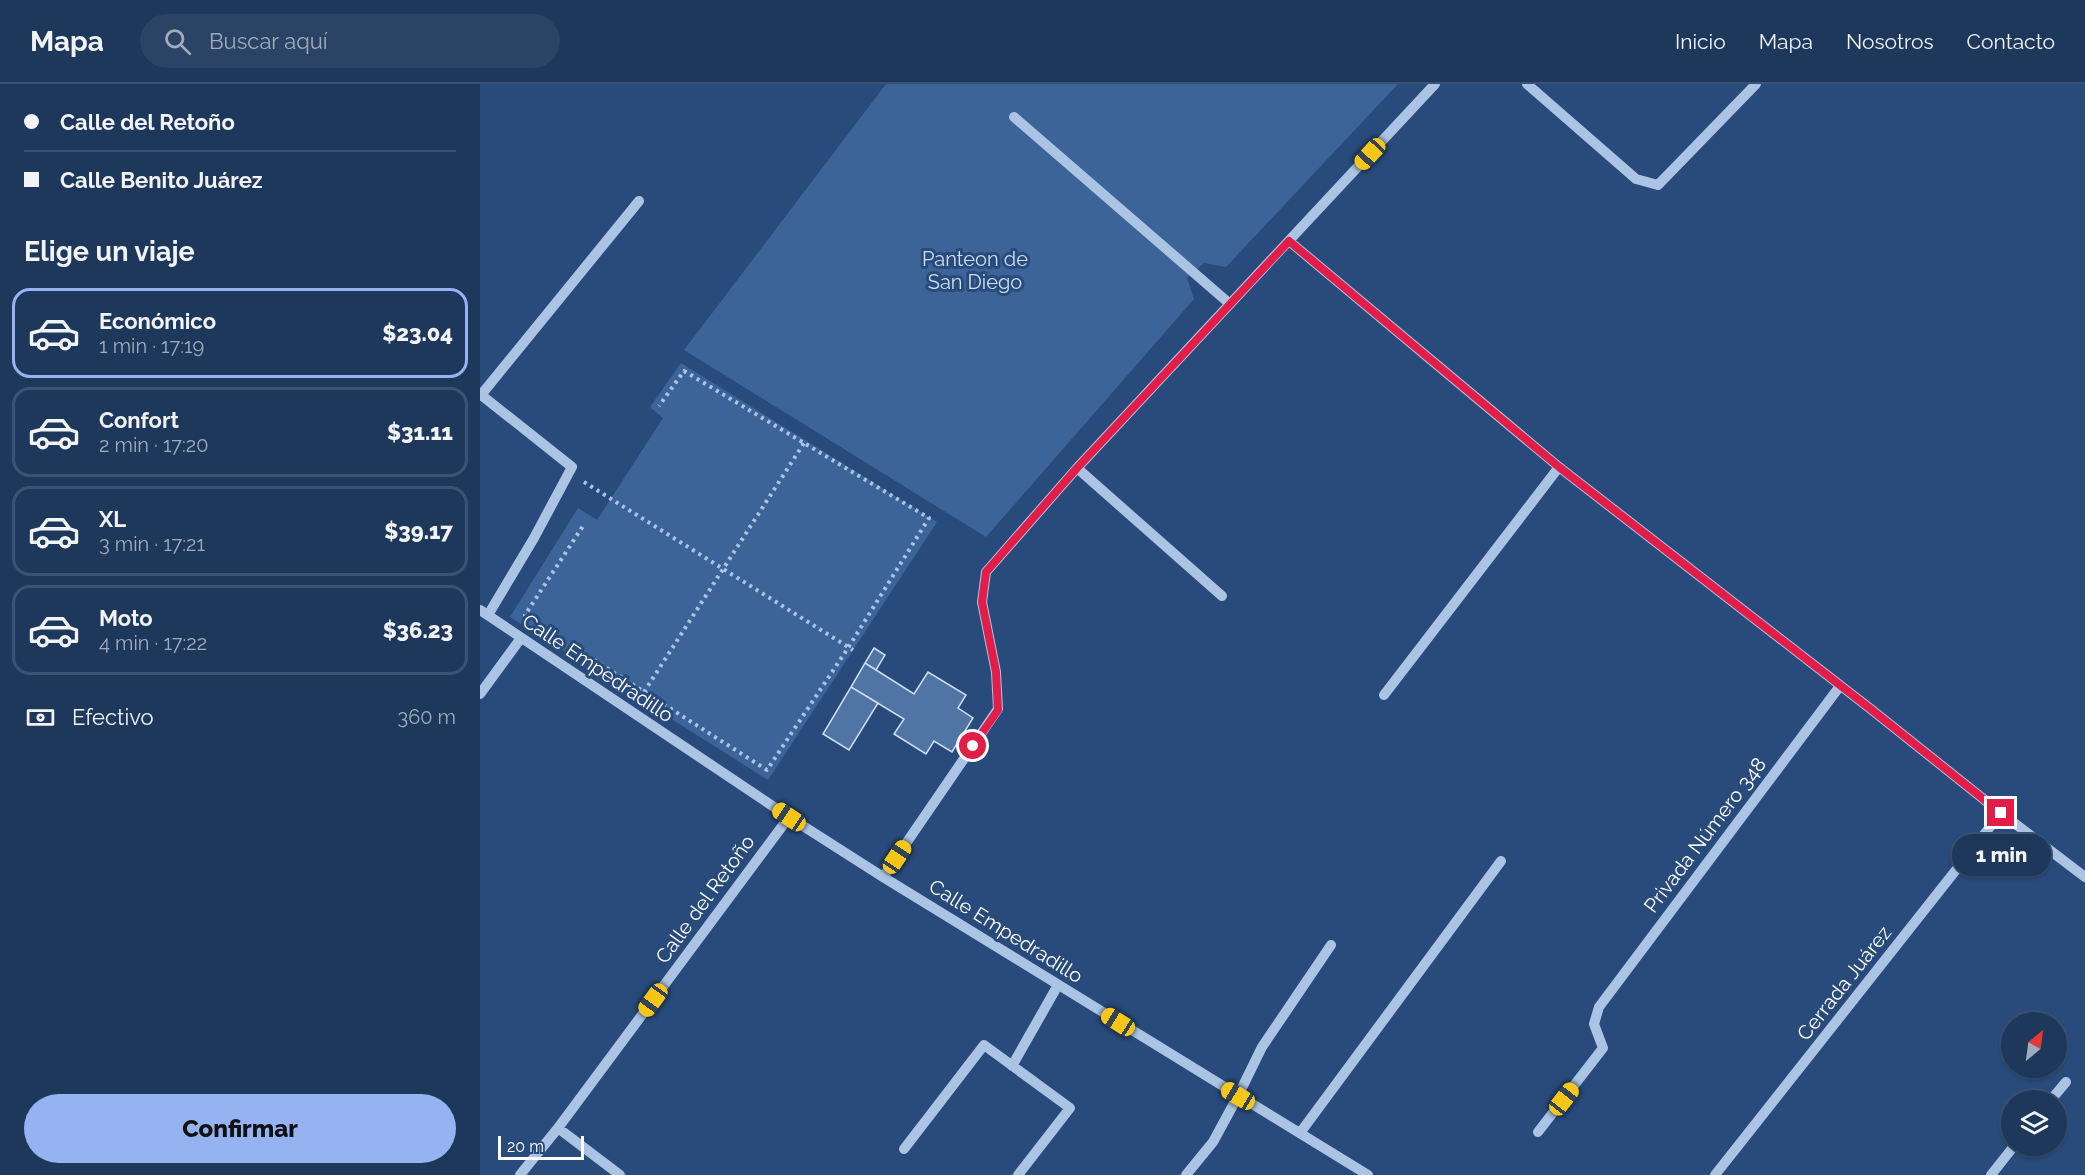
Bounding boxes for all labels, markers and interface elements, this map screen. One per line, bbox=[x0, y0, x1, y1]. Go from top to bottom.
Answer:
search box bbox=[140, 14, 560, 68]
text: Mapa bbox=[30, 25, 104, 58]
icon: search bbox=[161, 25, 194, 58]
text: Buscar aquí bbox=[209, 28, 328, 54]
text: Inicio bbox=[1675, 29, 1726, 54]
text: Mapa bbox=[1759, 29, 1813, 54]
text: Nosotros bbox=[1846, 29, 1934, 54]
text: Contacto bbox=[1967, 29, 2055, 54]
text: Calle del Retoño bbox=[60, 109, 235, 135]
car bbox=[1351, 135, 1389, 173]
text: Calle Benito Juárez bbox=[60, 167, 263, 193]
text: Elige un viaje bbox=[24, 236, 195, 267]
park label: Panteon de San Diego bbox=[922, 247, 1028, 294]
icon: car bbox=[27, 306, 81, 360]
text: Económico bbox=[99, 308, 216, 334]
text: $23.04 bbox=[382, 320, 453, 346]
text: 1 min · 17:19 bbox=[99, 334, 204, 358]
icon: car bbox=[27, 405, 81, 459]
text: Confort bbox=[99, 407, 179, 433]
text: $31.11 bbox=[387, 419, 453, 445]
text: 2 min · 17:20 bbox=[99, 433, 208, 457]
icon: car bbox=[27, 504, 81, 558]
text: XL bbox=[99, 506, 126, 532]
text: $39.17 bbox=[384, 518, 453, 544]
text: 3 min · 17:21 bbox=[99, 532, 205, 556]
icon: car bbox=[27, 603, 81, 657]
text: Moto bbox=[99, 605, 153, 631]
street label: Calle Empedradillo bbox=[518, 609, 678, 727]
text: $36.23 bbox=[383, 617, 453, 643]
text: 4 min · 17:22 bbox=[99, 631, 207, 655]
icon: cash bbox=[24, 701, 57, 734]
text: Efectivo bbox=[72, 704, 154, 730]
text: 360 m bbox=[398, 705, 456, 729]
route start bbox=[959, 732, 986, 759]
street label: Privada Número 348 bbox=[1639, 753, 1771, 917]
car bbox=[769, 799, 809, 835]
route end bbox=[1987, 799, 2014, 826]
street label: Calle del Retoño bbox=[650, 830, 760, 968]
callout: 1 min bbox=[1952, 834, 2050, 876]
car bbox=[879, 837, 915, 877]
text: 1 min bbox=[1976, 843, 2027, 867]
street label: Calle Empedradillo bbox=[925, 874, 1087, 988]
street label: Cerrada Juárez bbox=[1792, 921, 1896, 1045]
car bbox=[635, 980, 671, 1020]
car bbox=[1098, 1005, 1138, 1039]
north arrow bbox=[2001, 1012, 2067, 1078]
map controls bbox=[2001, 1012, 2067, 1156]
car bbox=[1218, 1079, 1258, 1113]
car bbox=[1546, 1079, 1582, 1119]
button: layers bbox=[2001, 1090, 2067, 1156]
button: Confirmar bbox=[24, 1094, 456, 1163]
scale bar bbox=[498, 1133, 584, 1160]
text: 20 m bbox=[507, 1137, 544, 1156]

